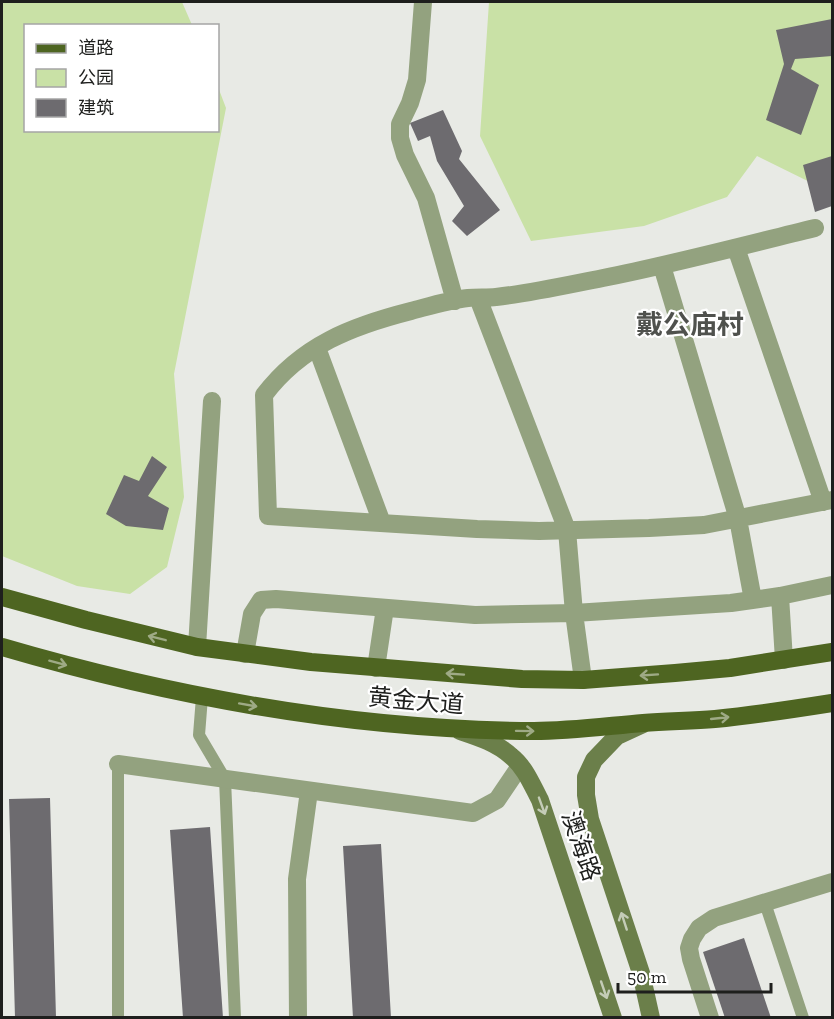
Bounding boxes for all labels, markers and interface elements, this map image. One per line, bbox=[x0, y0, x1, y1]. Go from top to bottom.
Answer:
legend bbox=[24, 24, 219, 132]
text: 道路 bbox=[78, 37, 114, 59]
text: 公园 bbox=[78, 67, 114, 89]
text: 建筑 bbox=[78, 97, 114, 119]
district label: 戴公庙村 bbox=[636, 309, 744, 341]
one-way arrow bbox=[148, 631, 167, 643]
one-way arrow bbox=[48, 658, 67, 669]
one-way arrow bbox=[445, 668, 465, 679]
one-way arrow bbox=[640, 670, 660, 681]
street label: 黄金大道 bbox=[367, 682, 465, 719]
one-way arrow bbox=[238, 700, 257, 711]
one-way arrow bbox=[709, 712, 729, 723]
one-way arrow bbox=[515, 725, 535, 737]
one-way arrow bbox=[537, 796, 548, 814]
street label: 澳海路 bbox=[556, 807, 607, 885]
one-way arrow bbox=[617, 912, 628, 931]
scale bar bbox=[618, 956, 771, 994]
text: 50 m bbox=[627, 966, 667, 988]
one-way arrow bbox=[599, 980, 610, 999]

